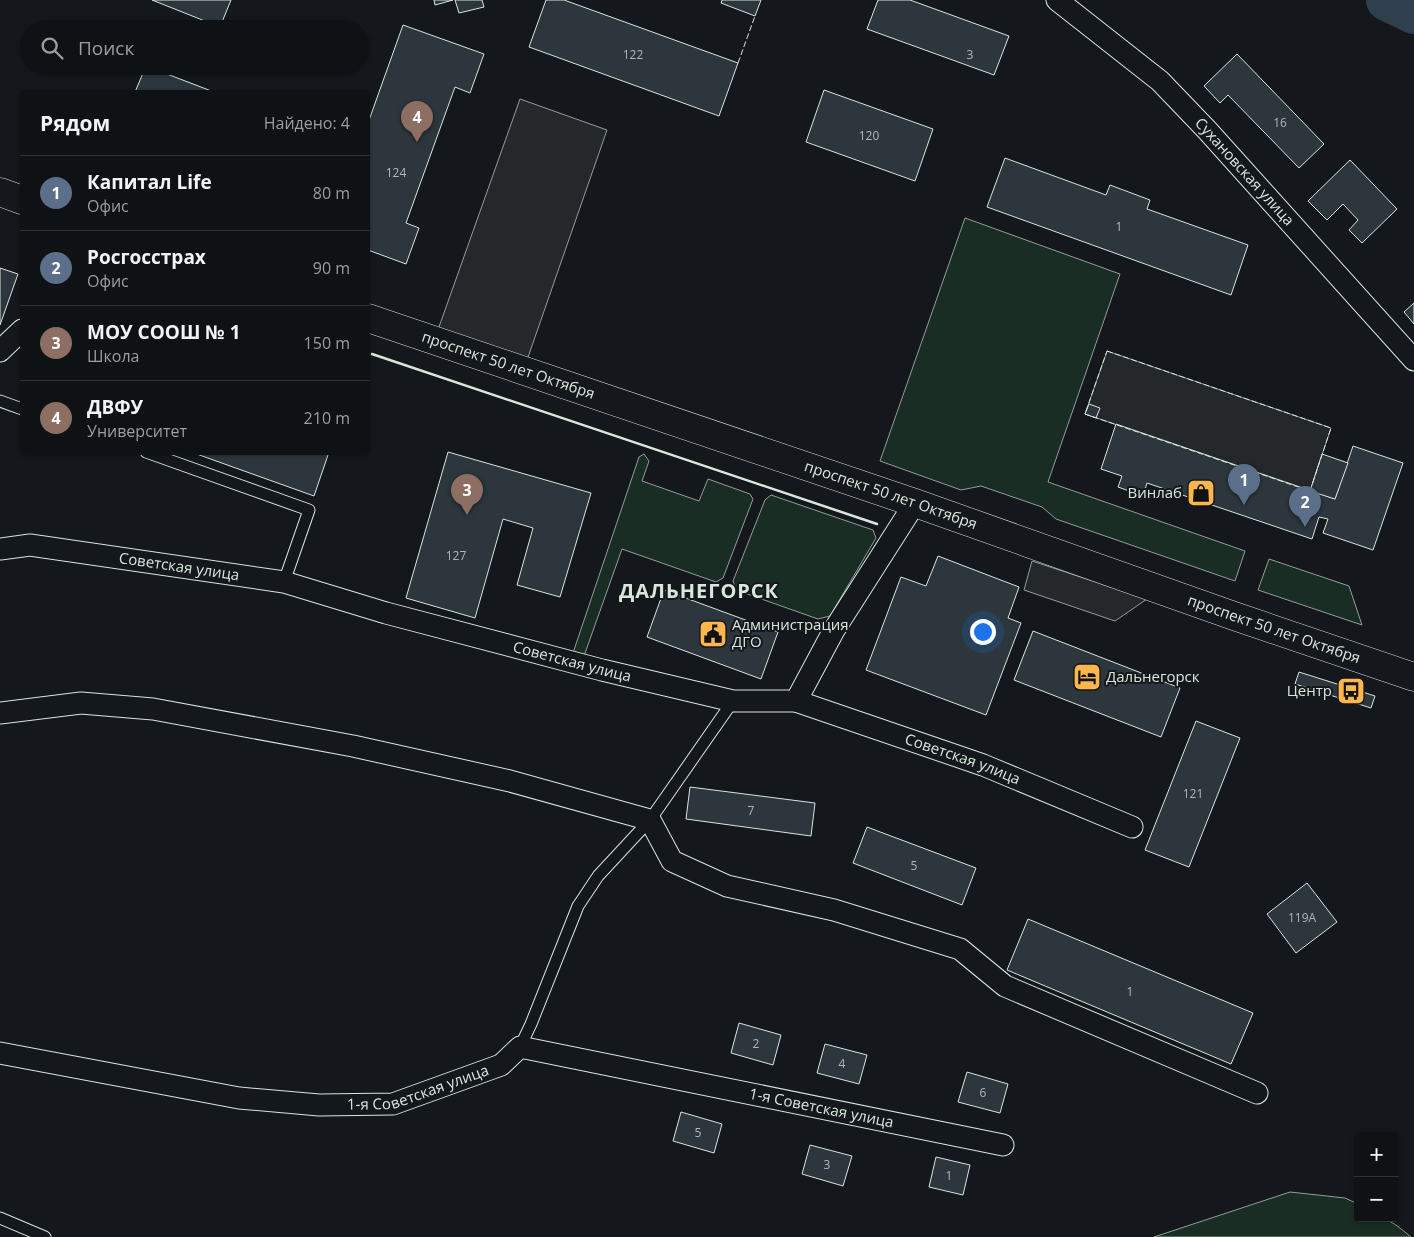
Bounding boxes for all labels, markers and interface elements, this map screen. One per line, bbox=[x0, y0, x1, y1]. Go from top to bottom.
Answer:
search box bbox=[20, 20, 370, 75]
icon: search bbox=[38, 34, 66, 62]
text: Поиск bbox=[78, 35, 134, 61]
house number: 122 bbox=[623, 46, 643, 63]
house number: 3 bbox=[967, 46, 974, 63]
pin: 4 bbox=[401, 101, 433, 142]
text: Рядом bbox=[40, 109, 110, 137]
text: Найдено: 4 bbox=[264, 112, 350, 134]
street label: Сухановская улица bbox=[1191, 113, 1299, 229]
house number: 16 bbox=[1273, 114, 1287, 131]
house number: 120 bbox=[859, 127, 879, 144]
house number: 124 bbox=[386, 164, 406, 181]
text: Капитал Life bbox=[87, 169, 212, 195]
text: 1 bbox=[51, 182, 61, 204]
text: 80 m bbox=[313, 182, 350, 204]
text: Офис bbox=[87, 195, 129, 217]
house number: 1 bbox=[1116, 218, 1122, 235]
text: Росгосстрах bbox=[87, 244, 206, 270]
text: 2 bbox=[51, 257, 61, 279]
text: 90 m bbox=[313, 257, 350, 279]
text: Офис bbox=[87, 270, 129, 292]
text: МОУ СООШ № 1 bbox=[87, 319, 241, 345]
street label: проспект 50 лет Октября bbox=[419, 326, 598, 403]
text: 3 bbox=[51, 332, 61, 354]
text: 150 m bbox=[304, 332, 350, 354]
text: Школа bbox=[87, 345, 139, 367]
text: ДВФУ bbox=[87, 394, 143, 420]
text: 4 bbox=[51, 407, 61, 429]
text: 210 m bbox=[304, 407, 350, 429]
text: Университет bbox=[87, 420, 187, 442]
street label: проспект 50 лет Октября bbox=[802, 455, 980, 533]
pin: 1 bbox=[1228, 464, 1260, 505]
pin: 3 bbox=[451, 474, 483, 515]
shop icon: Винлаб bbox=[1186, 478, 1216, 508]
place label: Винлаб bbox=[1127, 482, 1182, 502]
pin: 2 bbox=[1289, 486, 1321, 527]
street label: Советская улица bbox=[118, 547, 241, 584]
house number: 127 bbox=[446, 547, 466, 564]
district label: ДАЛЬНЕГОРСК bbox=[619, 577, 779, 604]
street label: проспект 50 лет Октября bbox=[1185, 589, 1363, 667]
place label: Администрация ДГО bbox=[732, 614, 849, 651]
public building icon: Администрация ДГО bbox=[698, 619, 728, 649]
your location bbox=[970, 619, 996, 645]
street label: Советская улица bbox=[511, 636, 634, 686]
hotel icon: Дальнегорск bbox=[1072, 662, 1102, 692]
place label: Дальнегорск bbox=[1106, 666, 1200, 686]
bus stop icon: Центр bbox=[1336, 676, 1366, 706]
place label: Центр bbox=[1287, 680, 1332, 700]
street label: Советская улица bbox=[903, 728, 1024, 788]
house number: 121 bbox=[1183, 785, 1203, 802]
house number: 7 bbox=[748, 802, 755, 819]
house number: 5 bbox=[911, 857, 918, 874]
house number: 119А bbox=[1288, 909, 1316, 926]
house number: 1 bbox=[1127, 983, 1133, 1000]
house number: 2 bbox=[753, 1035, 760, 1052]
house number: 4 bbox=[839, 1055, 846, 1072]
street label: 1-я Советская улица bbox=[347, 1059, 491, 1114]
street label: 1-я Советская улица bbox=[747, 1083, 896, 1132]
house number: 6 bbox=[980, 1084, 987, 1101]
house number: 5 bbox=[695, 1124, 702, 1141]
map controls bbox=[1354, 1132, 1399, 1222]
button: + bbox=[1354, 1132, 1399, 1177]
house number: 3 bbox=[824, 1156, 831, 1173]
house number: 1 bbox=[946, 1167, 952, 1184]
button: − bbox=[1354, 1177, 1399, 1222]

